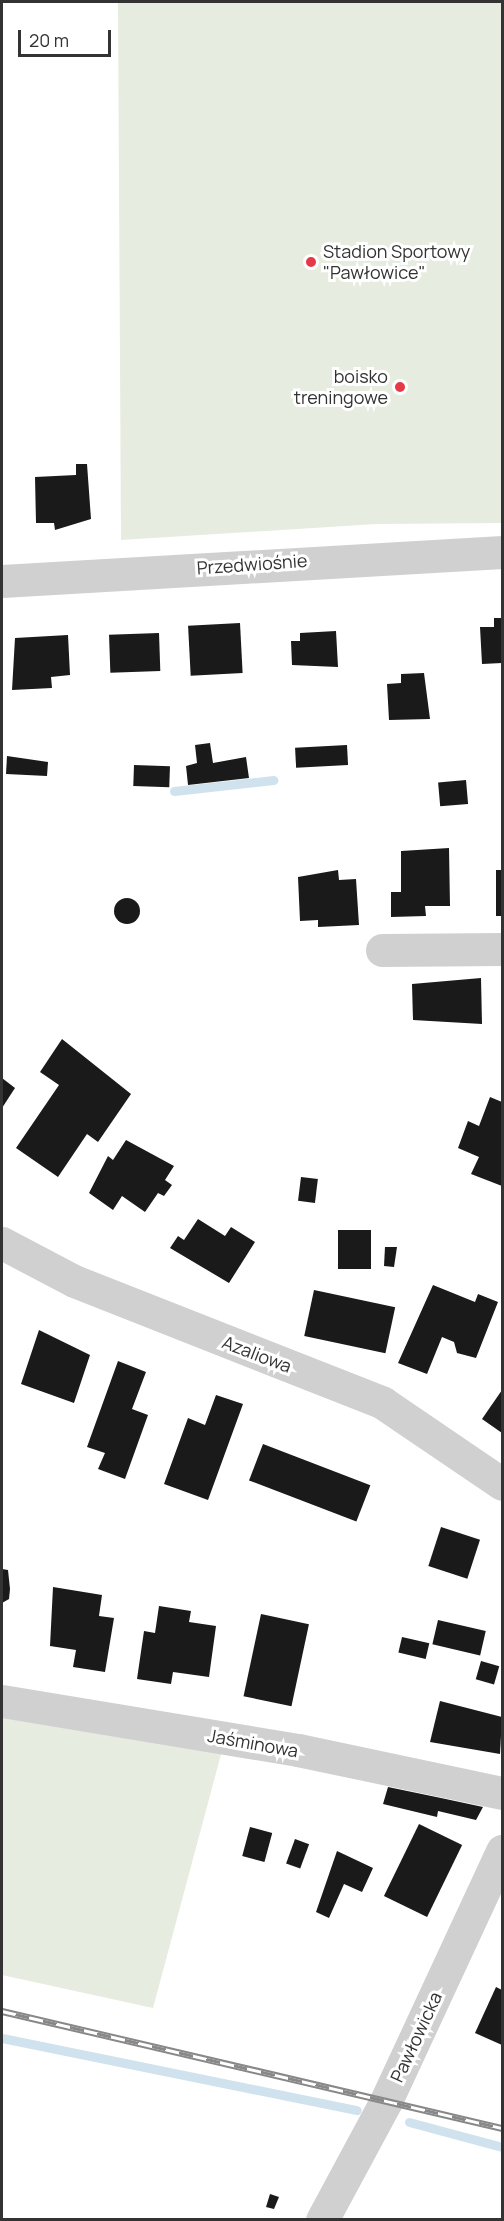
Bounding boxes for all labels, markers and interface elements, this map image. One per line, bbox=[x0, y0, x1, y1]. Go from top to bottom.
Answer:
scale bar bbox=[21, 18, 114, 56]
text: 20 m bbox=[29, 28, 69, 52]
place label: Stadion Sportowy "Pawłowice" bbox=[323, 241, 470, 284]
marker: Stadion Sportowy "Pawłowice" bbox=[304, 255, 318, 269]
place label: boisko treningowe bbox=[294, 366, 388, 409]
marker: boisko treningowe bbox=[393, 380, 407, 394]
street label: Przedwiośnie bbox=[196, 549, 308, 579]
street label: Azaliowa bbox=[219, 1331, 295, 1377]
street label: Jaśminowa bbox=[206, 1724, 300, 1762]
street label: Pawłowicka bbox=[386, 1988, 446, 2086]

